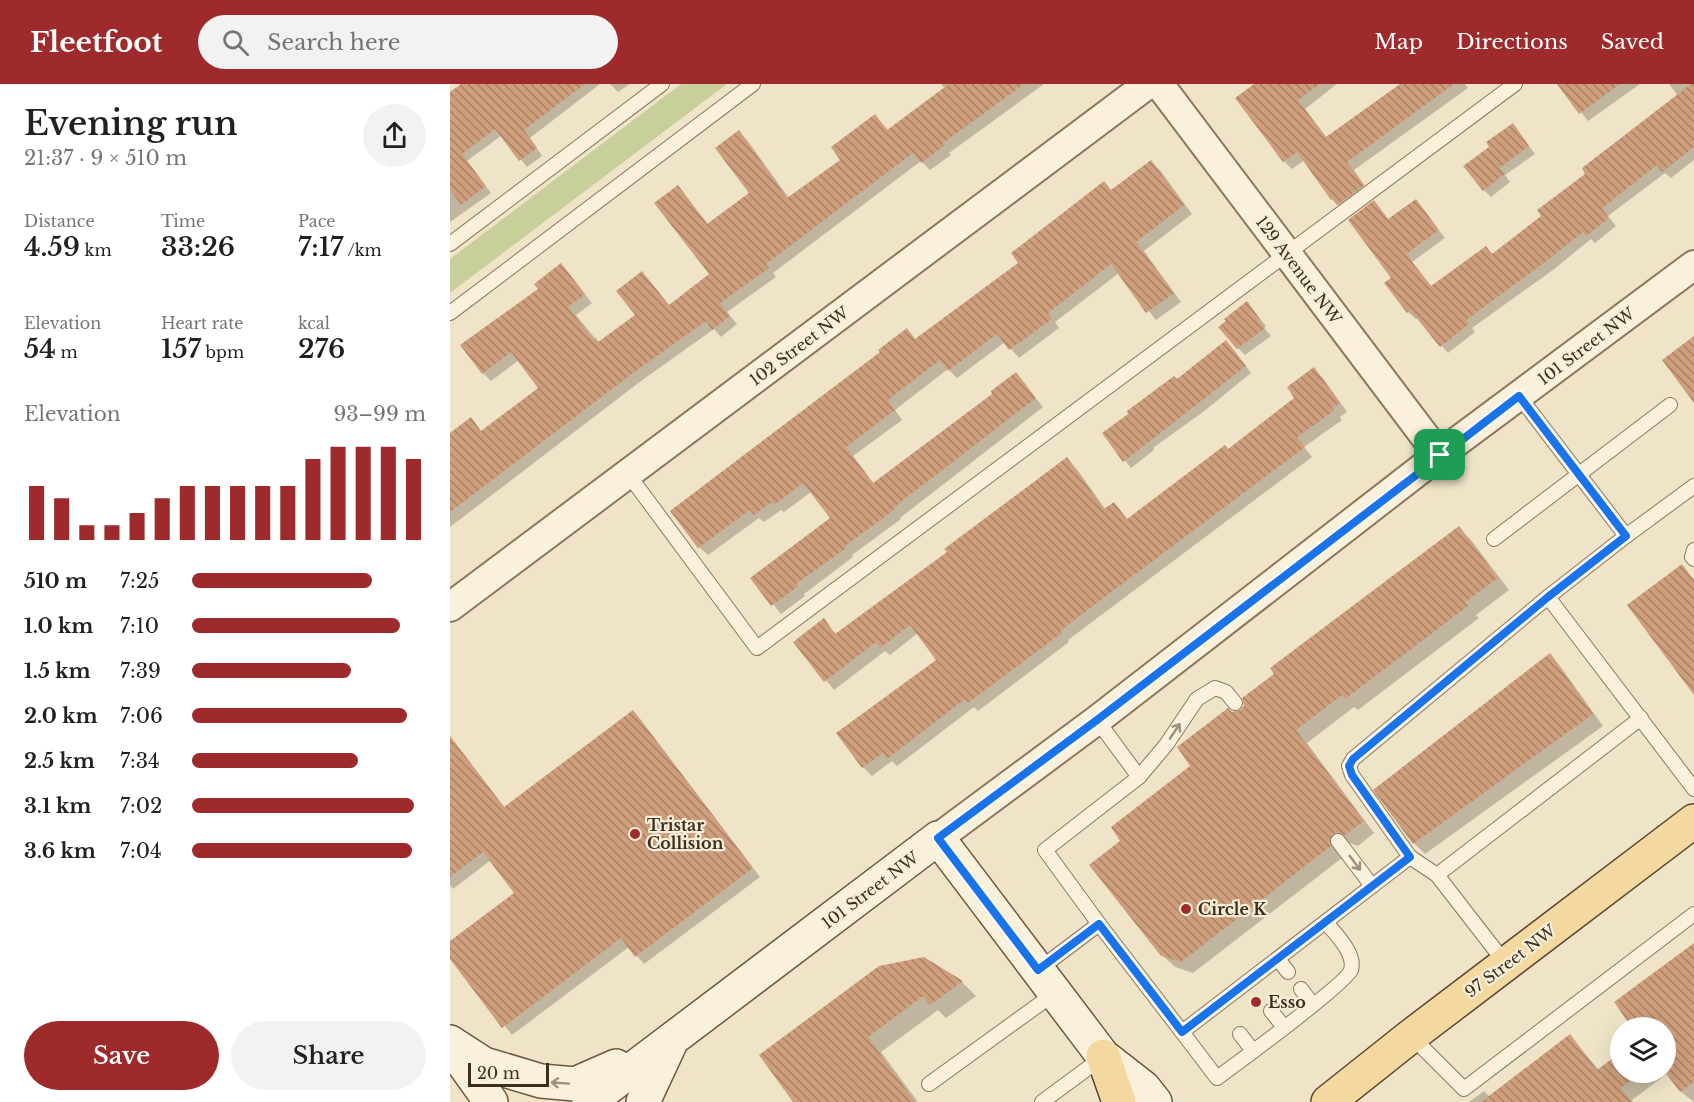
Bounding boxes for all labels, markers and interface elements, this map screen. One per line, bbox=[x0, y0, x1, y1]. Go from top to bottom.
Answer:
search box bbox=[198, 15, 618, 69]
text: Fleetfoot bbox=[30, 25, 162, 60]
icon: search bbox=[219, 26, 252, 59]
text: Search here bbox=[267, 29, 400, 56]
text: Map bbox=[1374, 29, 1423, 55]
text: Directions bbox=[1456, 29, 1568, 55]
text: Saved bbox=[1601, 29, 1664, 55]
text: Evening run bbox=[24, 103, 238, 144]
button: share bbox=[363, 104, 426, 167]
text: 21:37 · 9 × 510 m bbox=[24, 146, 187, 170]
text: Distance bbox=[24, 211, 95, 231]
text: Time bbox=[161, 211, 205, 231]
text: Pace bbox=[298, 211, 335, 231]
street label: 129 Avenue NW bbox=[1252, 212, 1346, 328]
text: 4.59 bbox=[24, 231, 80, 263]
text: 33:26 bbox=[161, 231, 235, 263]
text: 7:17 bbox=[298, 231, 343, 263]
text: km bbox=[80, 240, 112, 260]
text: /km bbox=[343, 240, 382, 260]
street label: 102 Street NW bbox=[745, 302, 853, 390]
street label: 101 Street NW bbox=[1534, 303, 1639, 389]
text: Elevation bbox=[24, 313, 101, 333]
text: Heart rate bbox=[161, 313, 243, 333]
text: kcal bbox=[298, 313, 330, 333]
text: 54 bbox=[24, 333, 56, 365]
text: 157 bbox=[161, 333, 201, 365]
text: 276 bbox=[298, 333, 345, 365]
text: m bbox=[56, 342, 78, 362]
text: bpm bbox=[201, 342, 244, 362]
text: Elevation bbox=[24, 402, 121, 426]
text: 93–99 m bbox=[333, 402, 426, 426]
pin bbox=[1414, 429, 1465, 480]
icon: arrive bbox=[1423, 438, 1456, 471]
text: 510 m bbox=[24, 569, 87, 593]
text: 7:25 bbox=[120, 569, 159, 593]
text: 1.0 km bbox=[24, 614, 93, 638]
text: 7:10 bbox=[120, 614, 159, 638]
text: 1.5 km bbox=[24, 659, 91, 683]
text: 7:39 bbox=[120, 659, 161, 683]
text: 2.0 km bbox=[24, 704, 98, 728]
text: 7:06 bbox=[120, 704, 163, 728]
one-way arrow bbox=[1169, 724, 1181, 740]
text: 2.5 km bbox=[24, 749, 95, 773]
text: 7:34 bbox=[120, 749, 160, 773]
text: 3.1 km bbox=[24, 794, 91, 818]
text: 7:02 bbox=[120, 794, 162, 818]
place label: Tristar Collision bbox=[647, 815, 724, 853]
marker: Tristar Collision bbox=[628, 827, 642, 841]
text: 3.6 km bbox=[24, 839, 96, 863]
text: 7:04 bbox=[120, 839, 162, 863]
street label: 101 Street NW bbox=[818, 847, 923, 933]
one-way arrow bbox=[1349, 855, 1361, 871]
place label: Circle K bbox=[1198, 899, 1267, 919]
marker: Circle K bbox=[1179, 902, 1193, 916]
street label: 97 Street NW bbox=[1460, 920, 1560, 1002]
place label: Esso bbox=[1268, 992, 1306, 1012]
marker: Esso bbox=[1249, 995, 1263, 1009]
map controls bbox=[1610, 1017, 1676, 1083]
button: layers bbox=[1610, 1017, 1676, 1083]
button: Save bbox=[24, 1021, 219, 1090]
button: Share bbox=[231, 1021, 426, 1090]
scale bar bbox=[468, 1060, 549, 1088]
text: 20 m bbox=[477, 1063, 520, 1083]
one-way arrow bbox=[551, 1077, 571, 1088]

